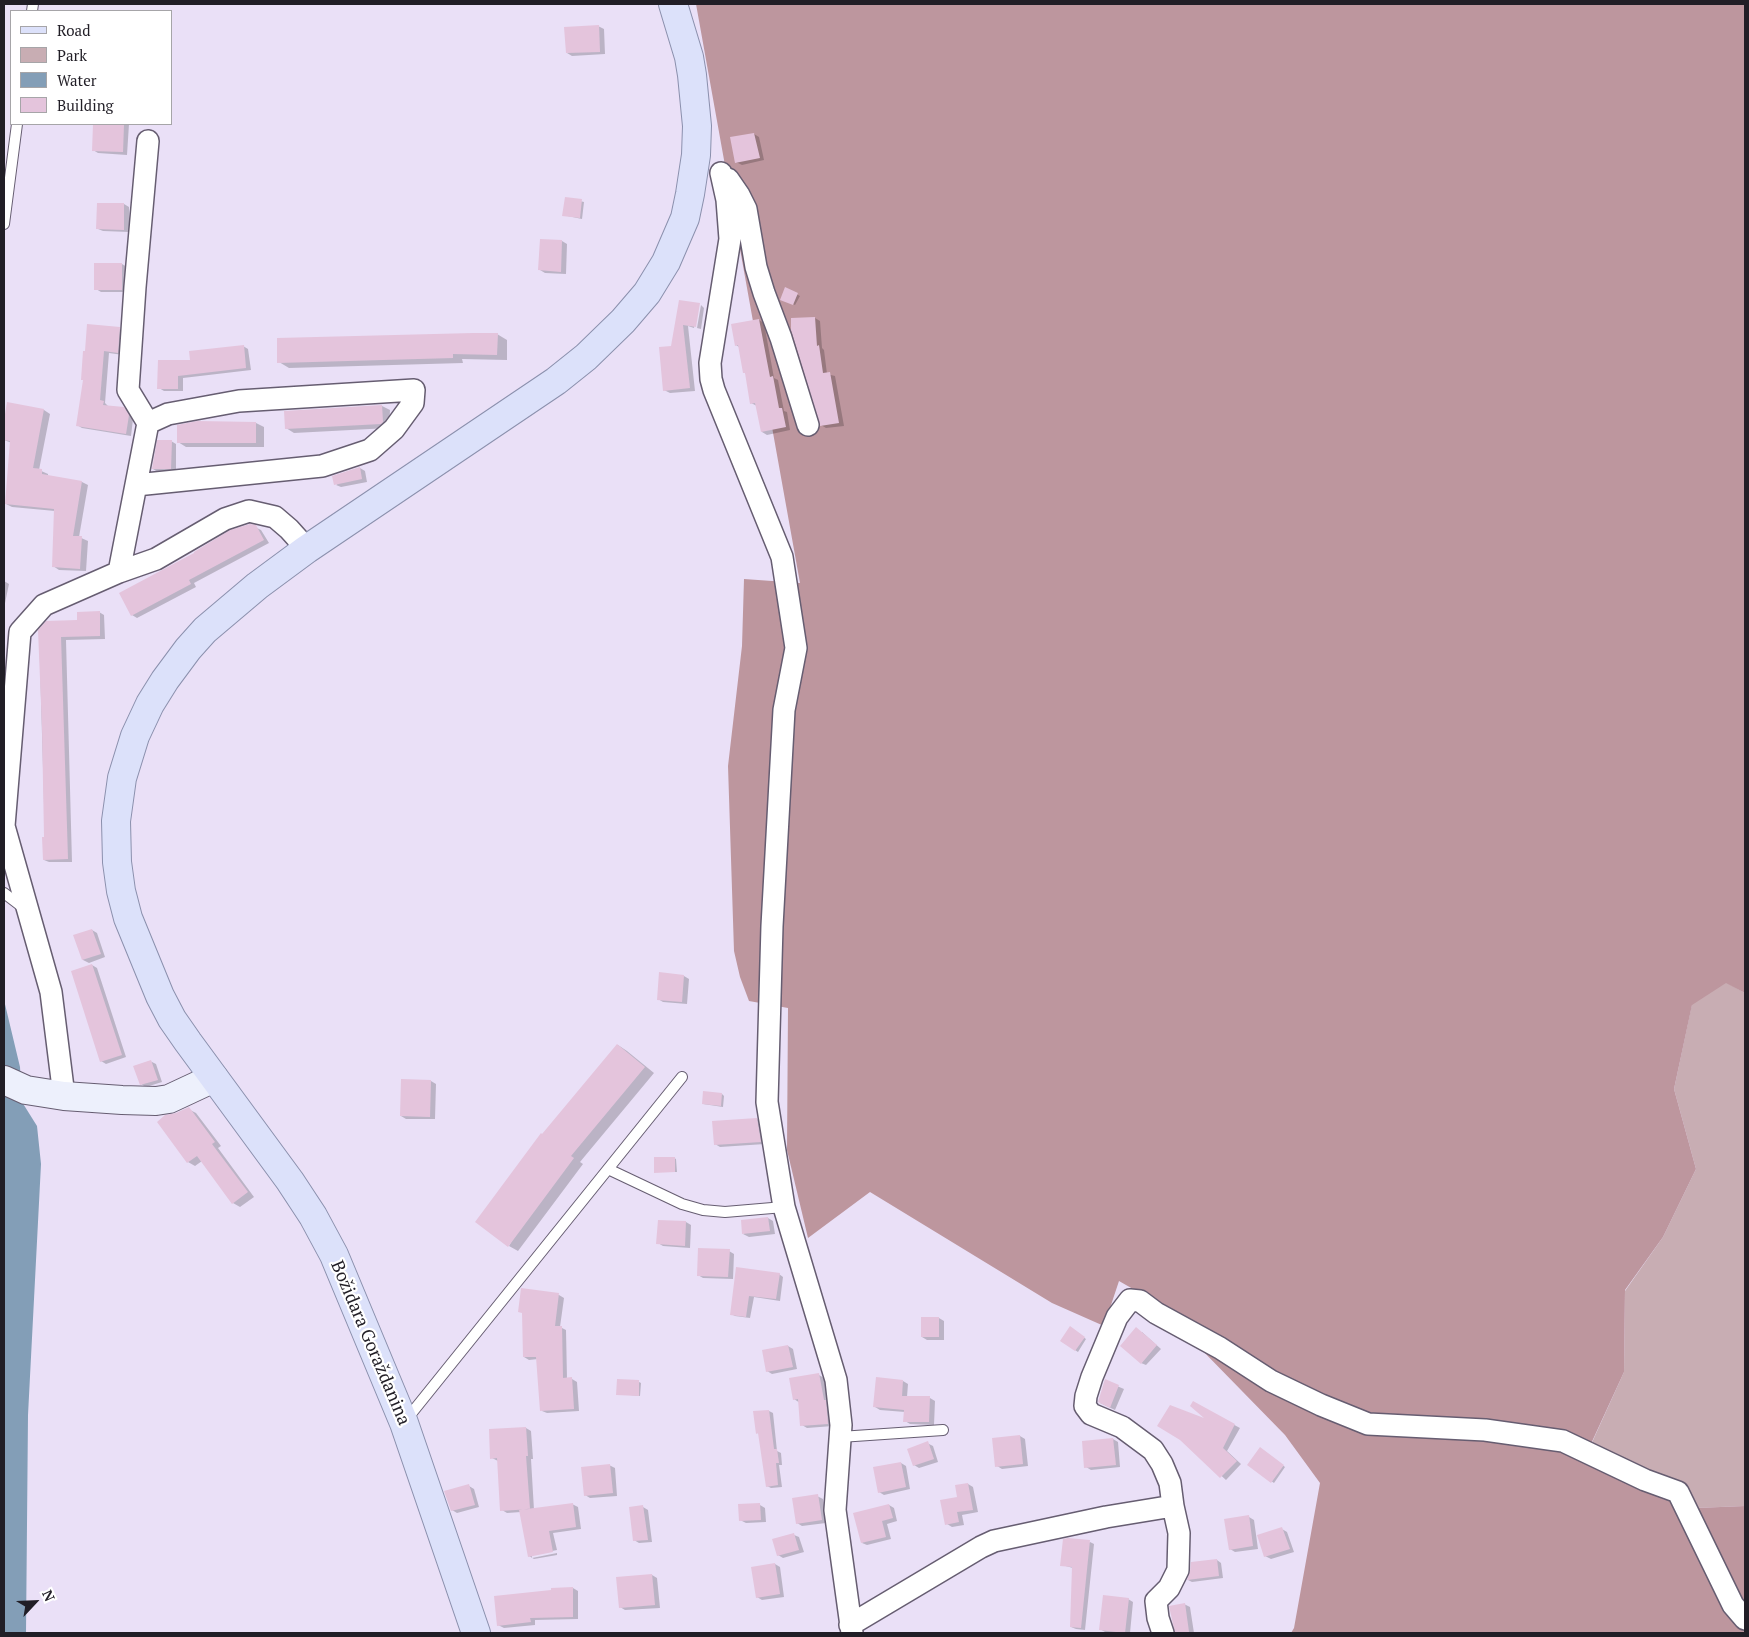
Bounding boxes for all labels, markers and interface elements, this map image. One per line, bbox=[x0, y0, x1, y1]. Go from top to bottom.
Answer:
legend bbox=[10, 10, 172, 125]
text: Road bbox=[57, 20, 90, 40]
text: Park bbox=[57, 45, 87, 65]
text: Water bbox=[57, 70, 96, 90]
text: Building bbox=[57, 95, 114, 115]
street label: Božidara Goraždanina bbox=[326, 1258, 414, 1428]
north arrow bbox=[10, 1577, 60, 1627]
text: N bbox=[38, 1587, 60, 1604]

